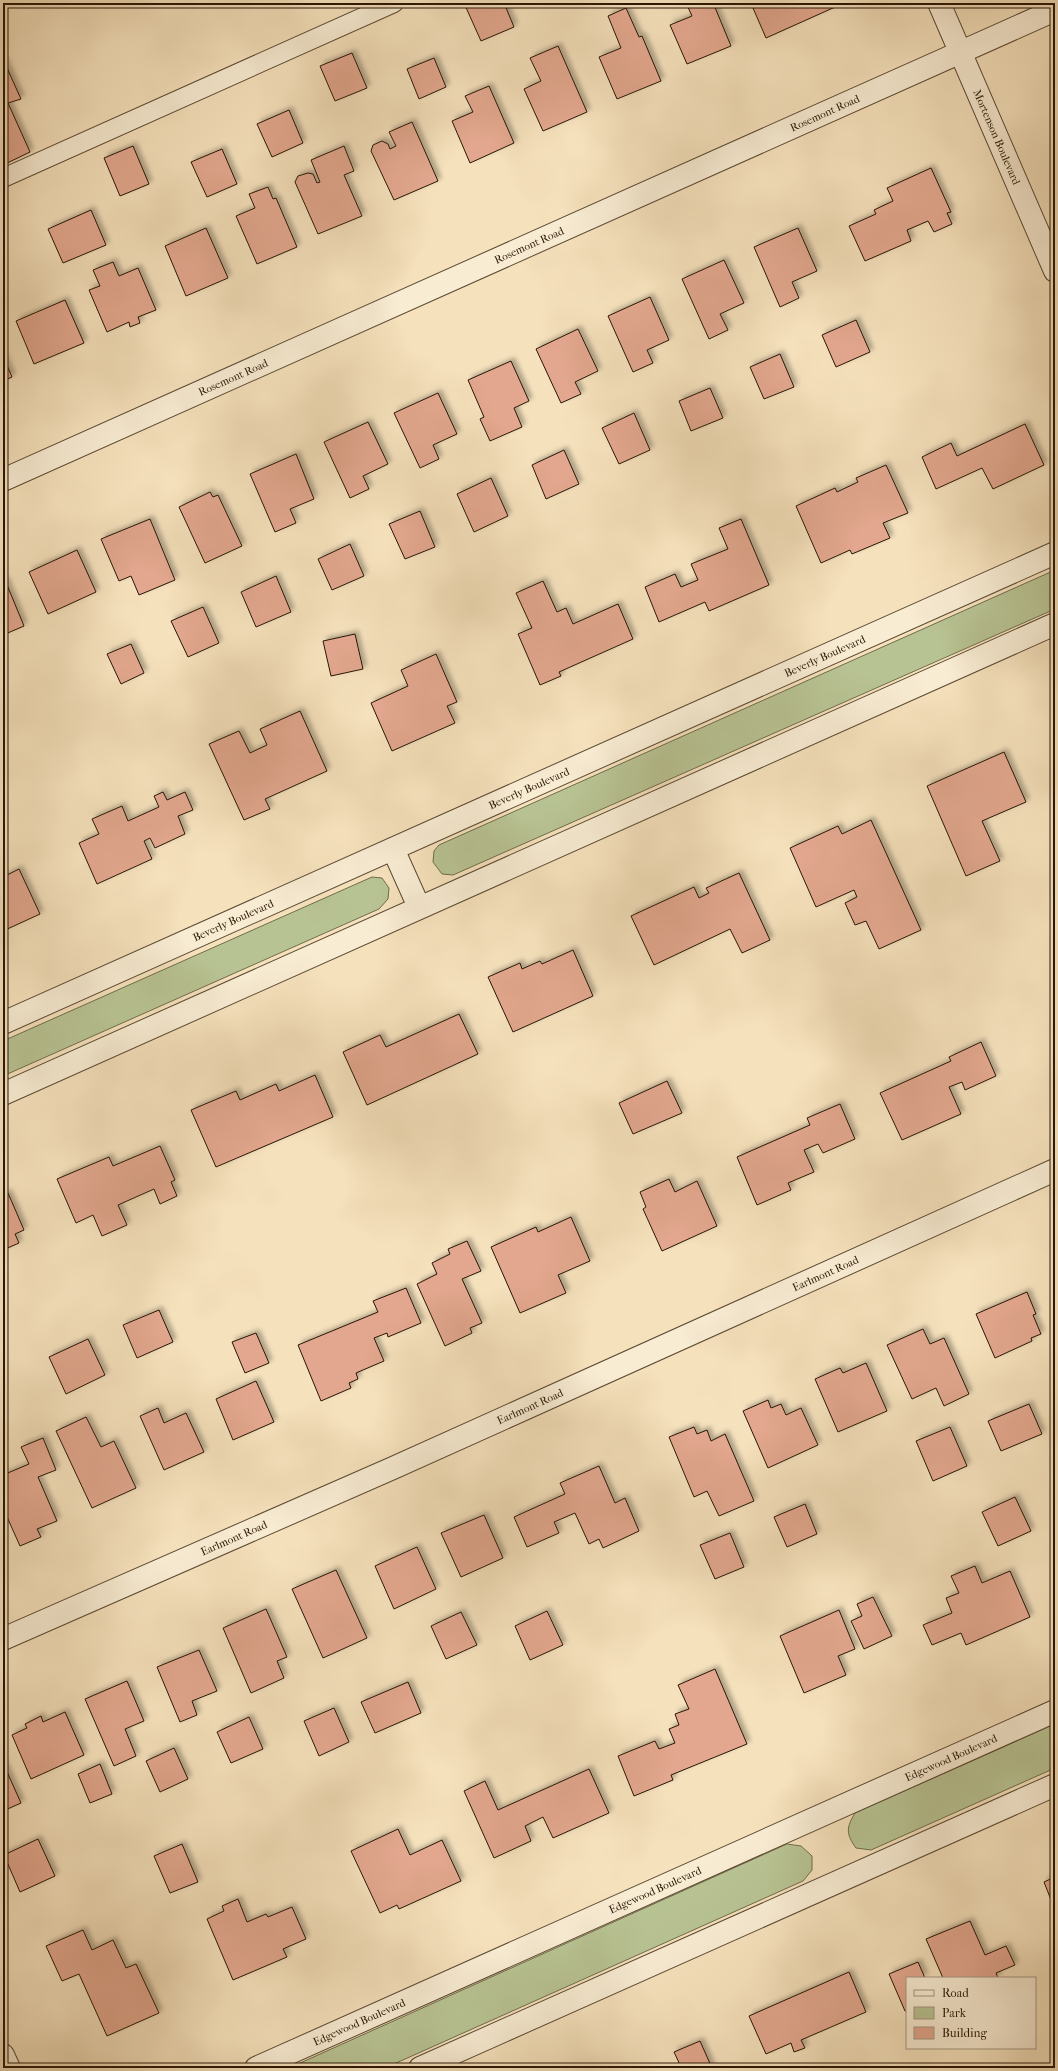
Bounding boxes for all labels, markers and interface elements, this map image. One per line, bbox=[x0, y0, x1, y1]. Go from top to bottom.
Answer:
street label: Mortenson Boulevard bbox=[970, 88, 1023, 188]
street label: Rosemont Road bbox=[788, 92, 863, 135]
street label: Rosemont Road bbox=[492, 224, 567, 267]
street label: Rosemont Road bbox=[197, 356, 271, 399]
street label: Beverly Boulevard bbox=[783, 632, 868, 680]
street label: Beverly Boulevard bbox=[487, 764, 572, 812]
street label: Beverly Boulevard bbox=[191, 897, 277, 944]
street label: Earlmont Road bbox=[790, 1253, 862, 1294]
street label: Earlmont Road bbox=[495, 1386, 566, 1427]
street label: Earlmont Road bbox=[199, 1518, 270, 1559]
street label: Edgewood Boulevard bbox=[903, 1731, 1000, 1784]
street label: Edgewood Boulevard bbox=[607, 1864, 704, 1916]
legend bbox=[906, 1977, 1036, 2049]
text: Road bbox=[942, 1986, 969, 2000]
street label: Edgewood Boulevard bbox=[311, 1996, 408, 2049]
text: Park bbox=[942, 2006, 967, 2020]
text: Building bbox=[942, 2026, 987, 2040]

